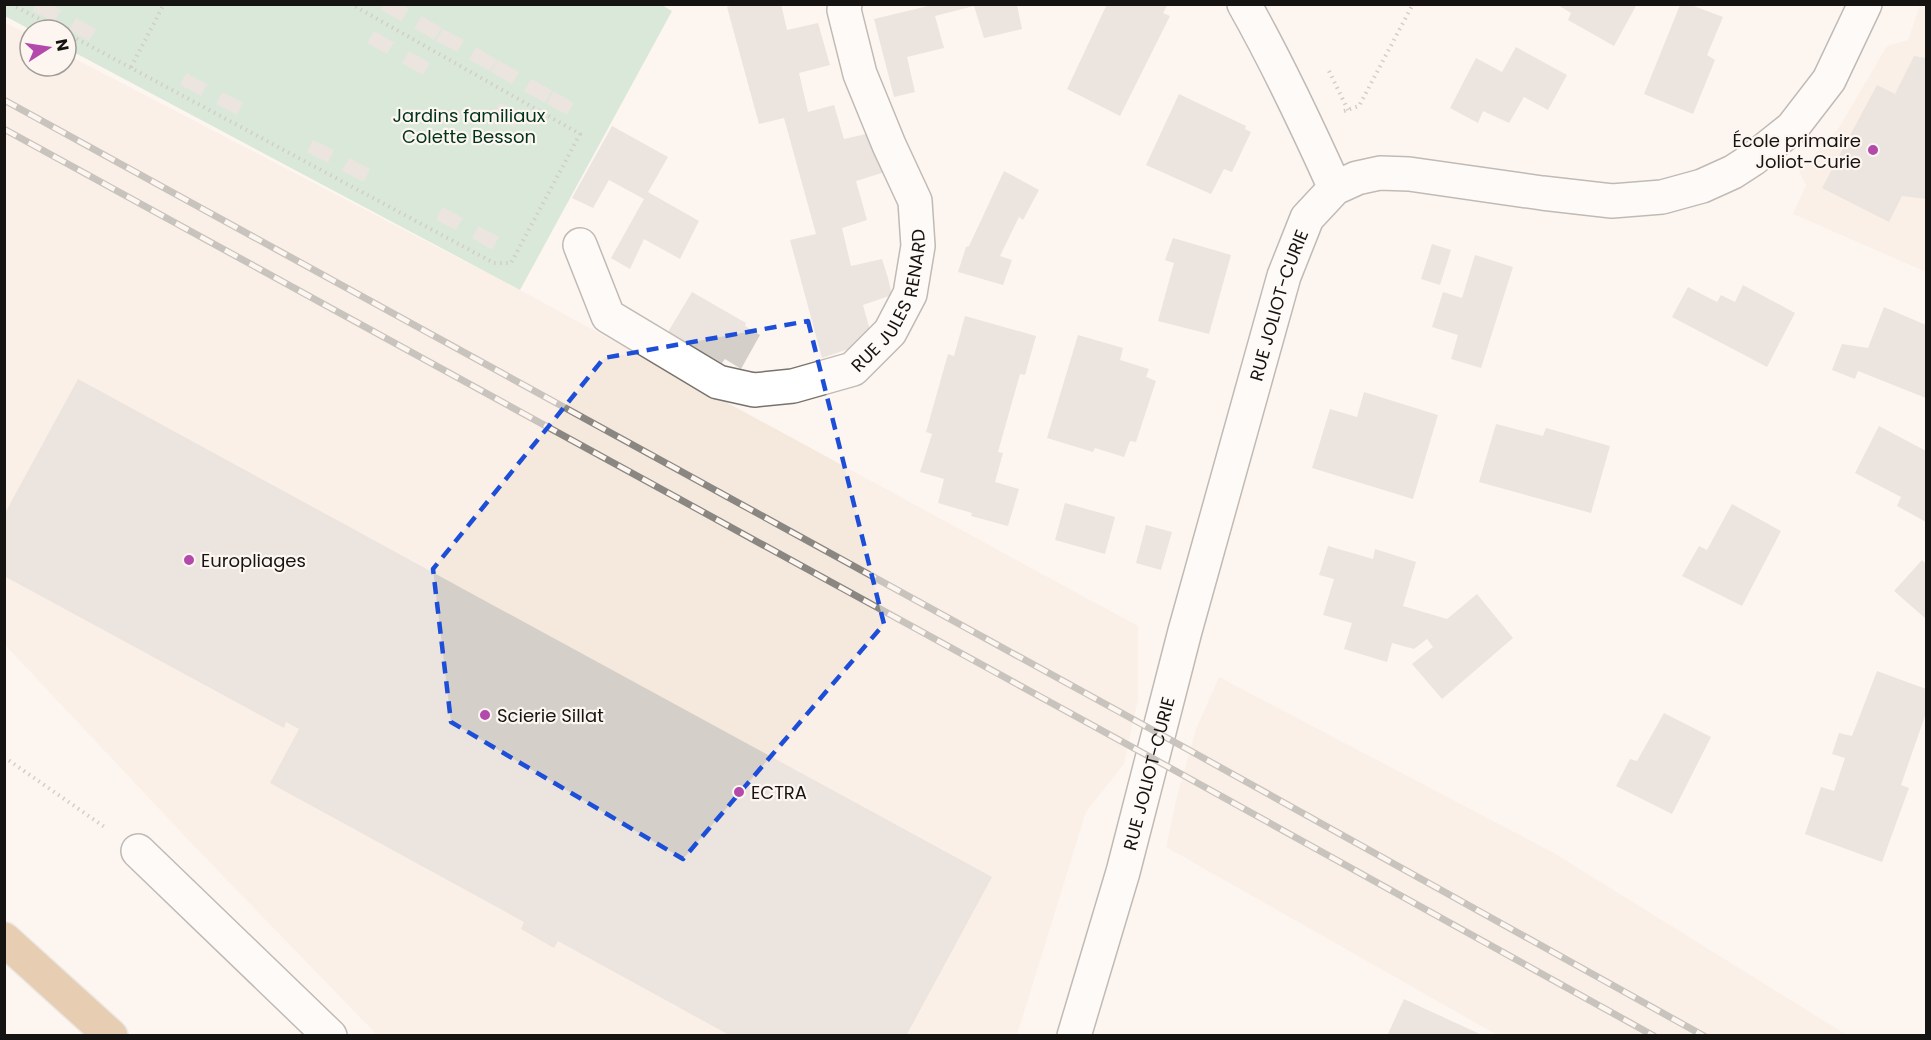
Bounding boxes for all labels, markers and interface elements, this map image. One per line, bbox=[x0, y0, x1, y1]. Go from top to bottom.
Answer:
north arrow bbox=[18, 18, 78, 78]
text: N bbox=[50, 37, 75, 53]
park label: Jardins familiaux Colette Besson bbox=[393, 103, 546, 149]
place label: École primaire Joliot-Curie bbox=[1733, 128, 1861, 174]
marker: École primaire Joliot-Curie bbox=[1866, 143, 1880, 157]
street label: RUE JOLIOT-CURIE bbox=[1243, 226, 1314, 384]
street label: RUE JULES RENARD bbox=[845, 228, 931, 377]
place label: Europliages bbox=[201, 548, 306, 573]
marker: Europliages bbox=[182, 553, 196, 567]
street label: RUE JOLIOT-CURIE bbox=[1117, 694, 1180, 853]
place label: Scierie Sillat bbox=[497, 703, 604, 728]
marker: Scierie Sillat bbox=[478, 708, 492, 722]
place label: ECTRA bbox=[751, 780, 807, 805]
marker: ECTRA bbox=[732, 785, 746, 799]

